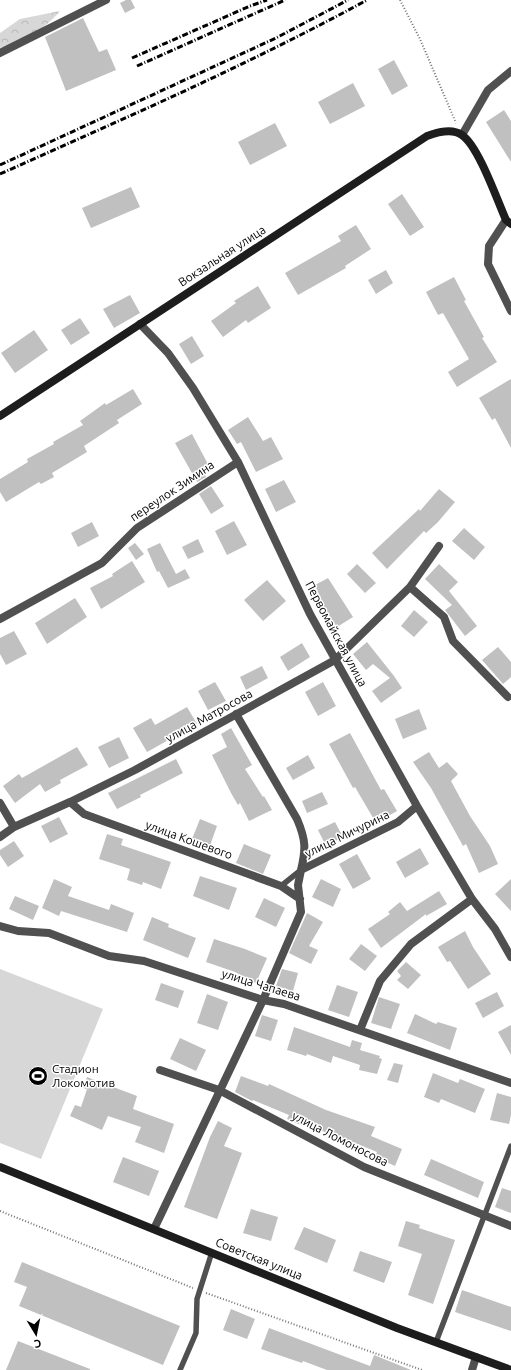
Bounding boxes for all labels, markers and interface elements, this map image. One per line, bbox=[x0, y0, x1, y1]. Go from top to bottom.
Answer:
street label: Вокзальная улица bbox=[176, 223, 268, 289]
street label: переулок Зимина bbox=[127, 458, 216, 524]
street label: Первомайская улица bbox=[303, 579, 370, 689]
street label: улица Матросова bbox=[163, 686, 254, 745]
street label: улица Мичурина bbox=[302, 807, 391, 860]
street label: улица Кошевого bbox=[144, 818, 234, 861]
street label: улица Чапаева bbox=[220, 966, 302, 1003]
place label: Стадион Локомотив bbox=[52, 1062, 115, 1089]
sports icon: Стадион Локомотив bbox=[27, 1065, 49, 1087]
street label: улица Ломоносова bbox=[290, 1109, 390, 1168]
street label: Советская улица bbox=[214, 1235, 305, 1282]
north arrow bbox=[16, 1314, 56, 1354]
text: С bbox=[33, 1337, 42, 1350]

